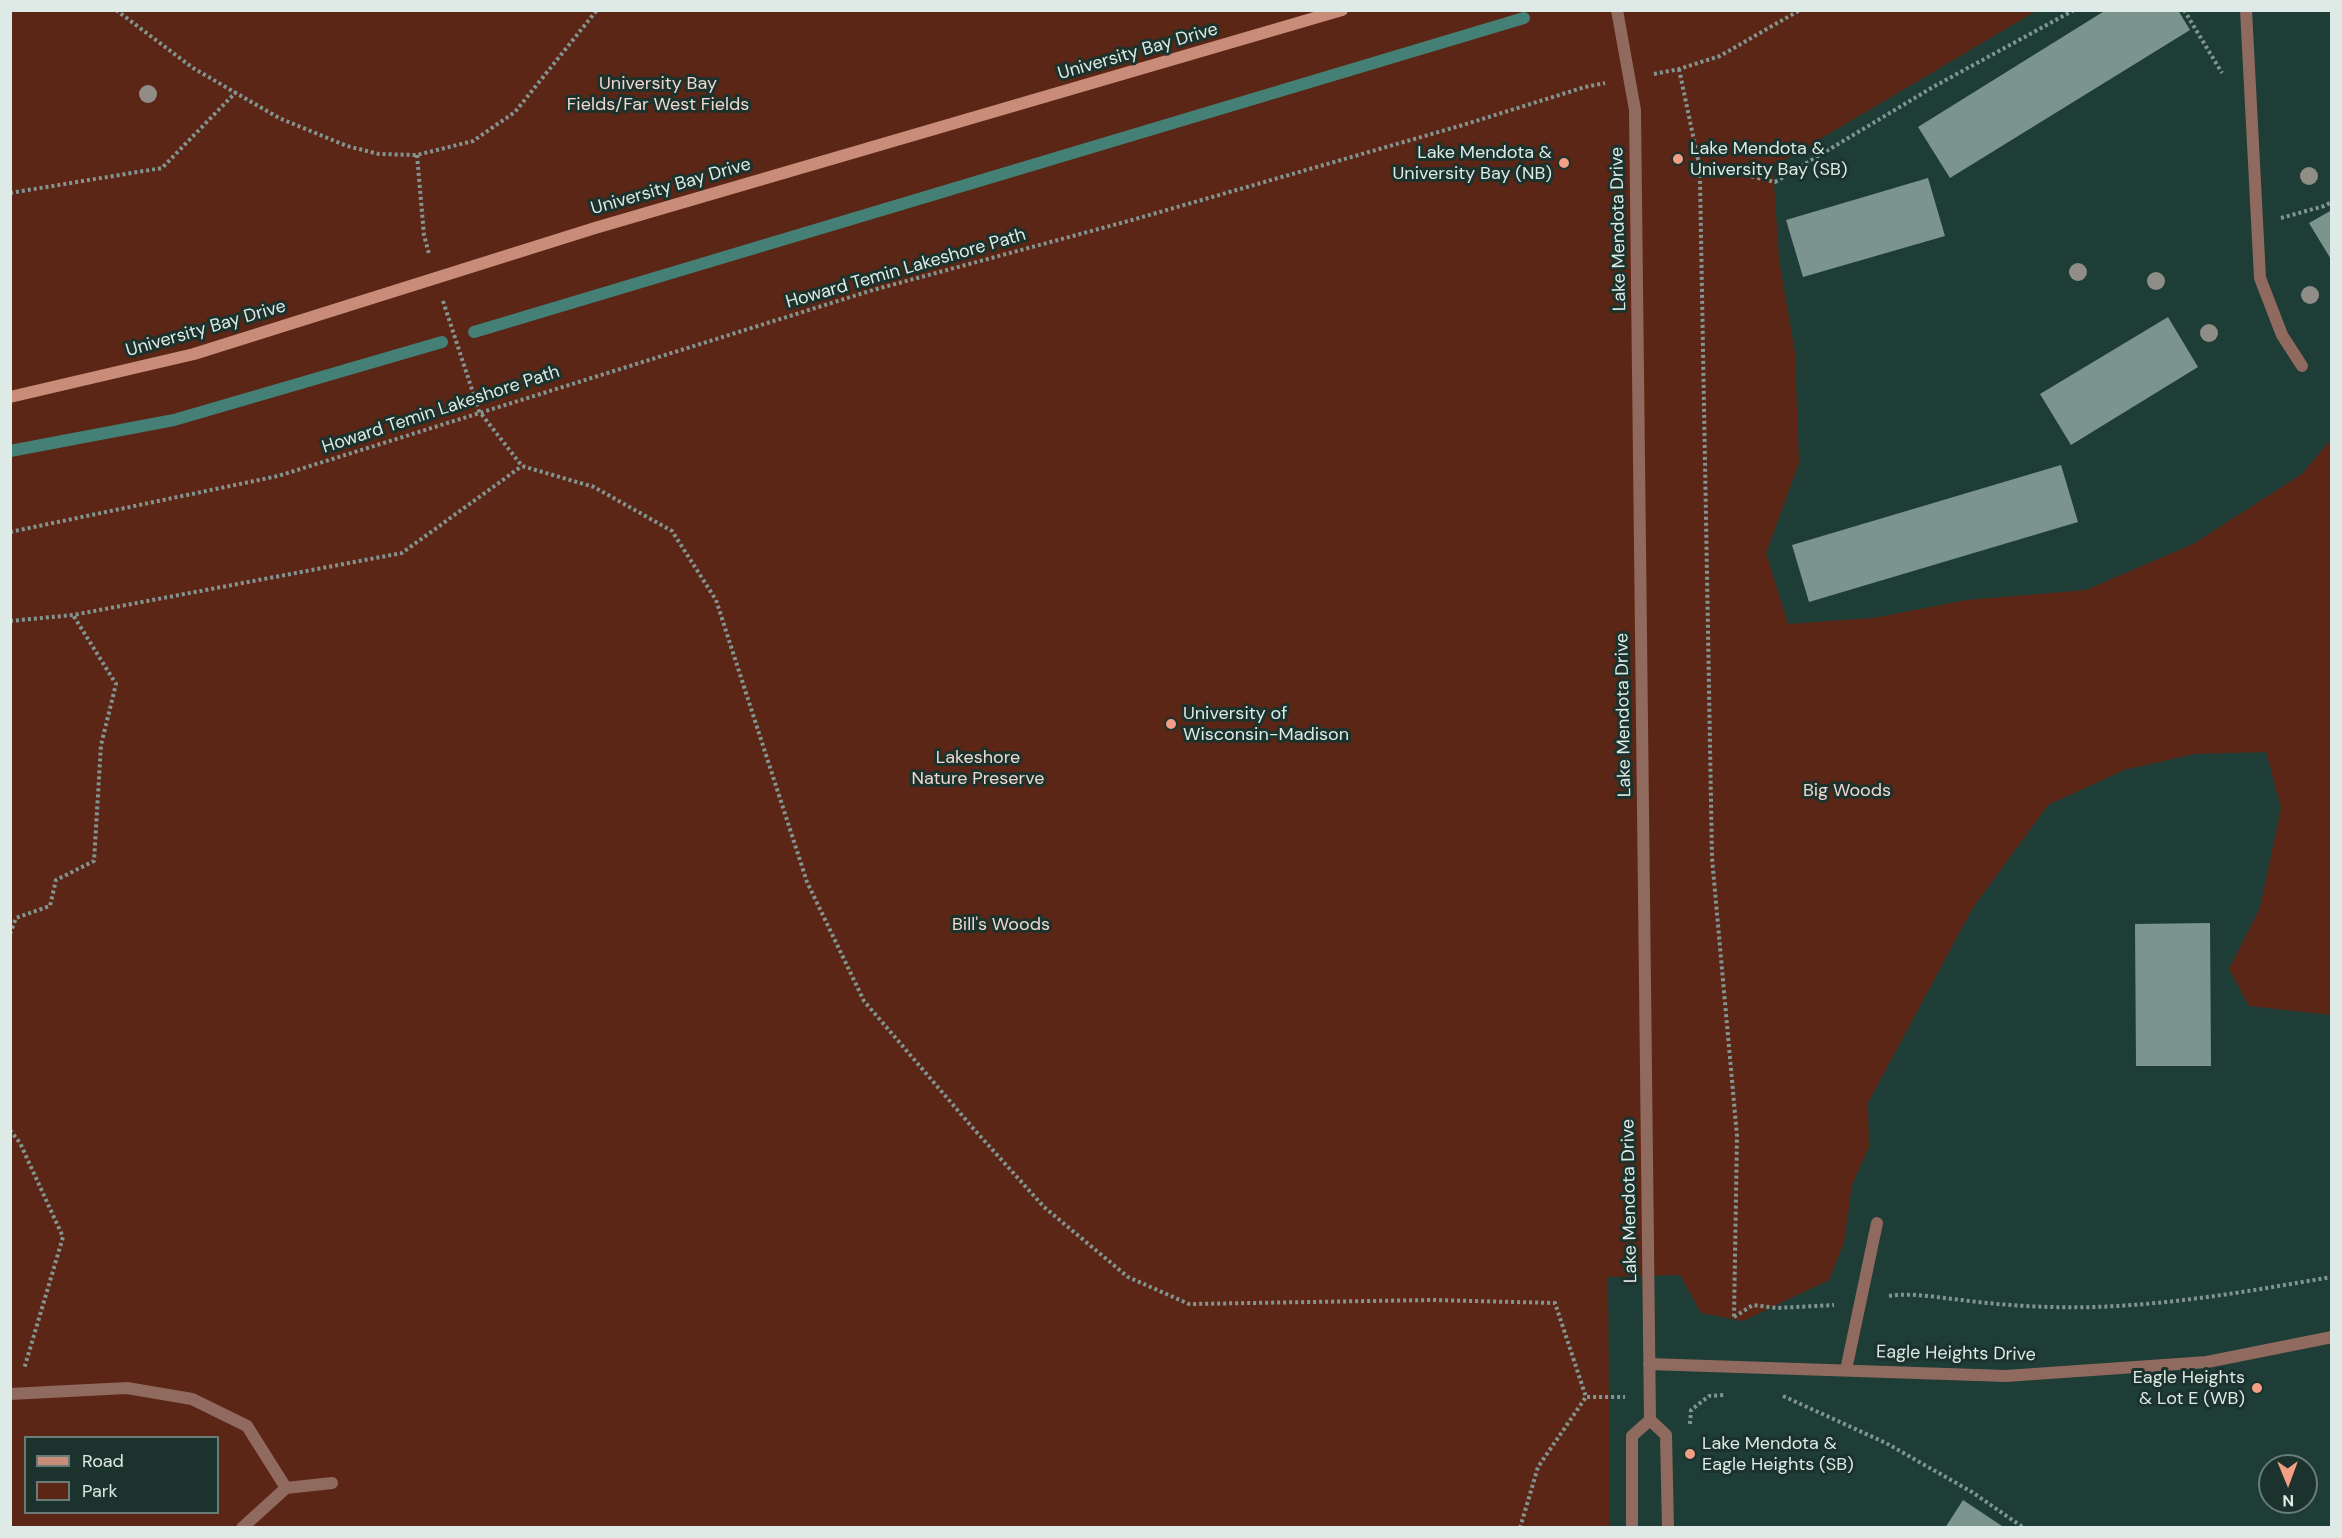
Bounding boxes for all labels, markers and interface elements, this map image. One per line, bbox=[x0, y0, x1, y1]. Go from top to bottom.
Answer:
street label: University Bay Drive bbox=[1056, 19, 1220, 85]
park label: University Bay Fields/Far West Fields bbox=[567, 73, 749, 116]
place label: Lake Mendota & University Bay (SB) bbox=[1690, 138, 1847, 180]
place label: Lake Mendota & University Bay (NB) bbox=[1393, 142, 1552, 184]
street label: Lake Mendota Drive bbox=[1607, 147, 1631, 311]
marker: Lake Mendota & University Bay (SB) bbox=[1671, 152, 1685, 166]
street label: University Bay Drive bbox=[589, 154, 753, 220]
marker: Lake Mendota & University Bay (NB) bbox=[1557, 156, 1571, 170]
street label: Howard Temin Lakeshore Path bbox=[784, 224, 1028, 314]
street label: University Bay Drive bbox=[124, 296, 288, 362]
street label: Howard Temin Lakeshore Path bbox=[319, 361, 563, 459]
street label: Lake Mendota Drive bbox=[1612, 633, 1636, 797]
place label: University of Wisconsin-Madison bbox=[1183, 703, 1349, 746]
marker: University of Wisconsin-Madison bbox=[1164, 717, 1178, 731]
park label: Lakeshore Nature Preserve bbox=[912, 747, 1044, 789]
park label: Big Woods bbox=[1803, 780, 1891, 802]
park label: Bill's Woods bbox=[952, 914, 1050, 936]
street label: Lake Mendota Drive bbox=[1618, 1119, 1642, 1283]
street label: Eagle Heights Drive bbox=[1876, 1342, 2036, 1366]
place label: Eagle Heights & Lot E (WB) bbox=[2133, 1367, 2245, 1410]
marker: Eagle Heights & Lot E (WB) bbox=[2250, 1381, 2264, 1395]
place label: Lake Mendota & Eagle Heights (SB) bbox=[1702, 1433, 1854, 1476]
legend bbox=[24, 1436, 219, 1514]
marker: Lake Mendota & Eagle Heights (SB) bbox=[1683, 1447, 1697, 1461]
text: Road bbox=[82, 1449, 124, 1473]
north arrow bbox=[2258, 1454, 2318, 1514]
text: Park bbox=[82, 1479, 118, 1503]
text: N bbox=[2282, 1490, 2294, 1511]

